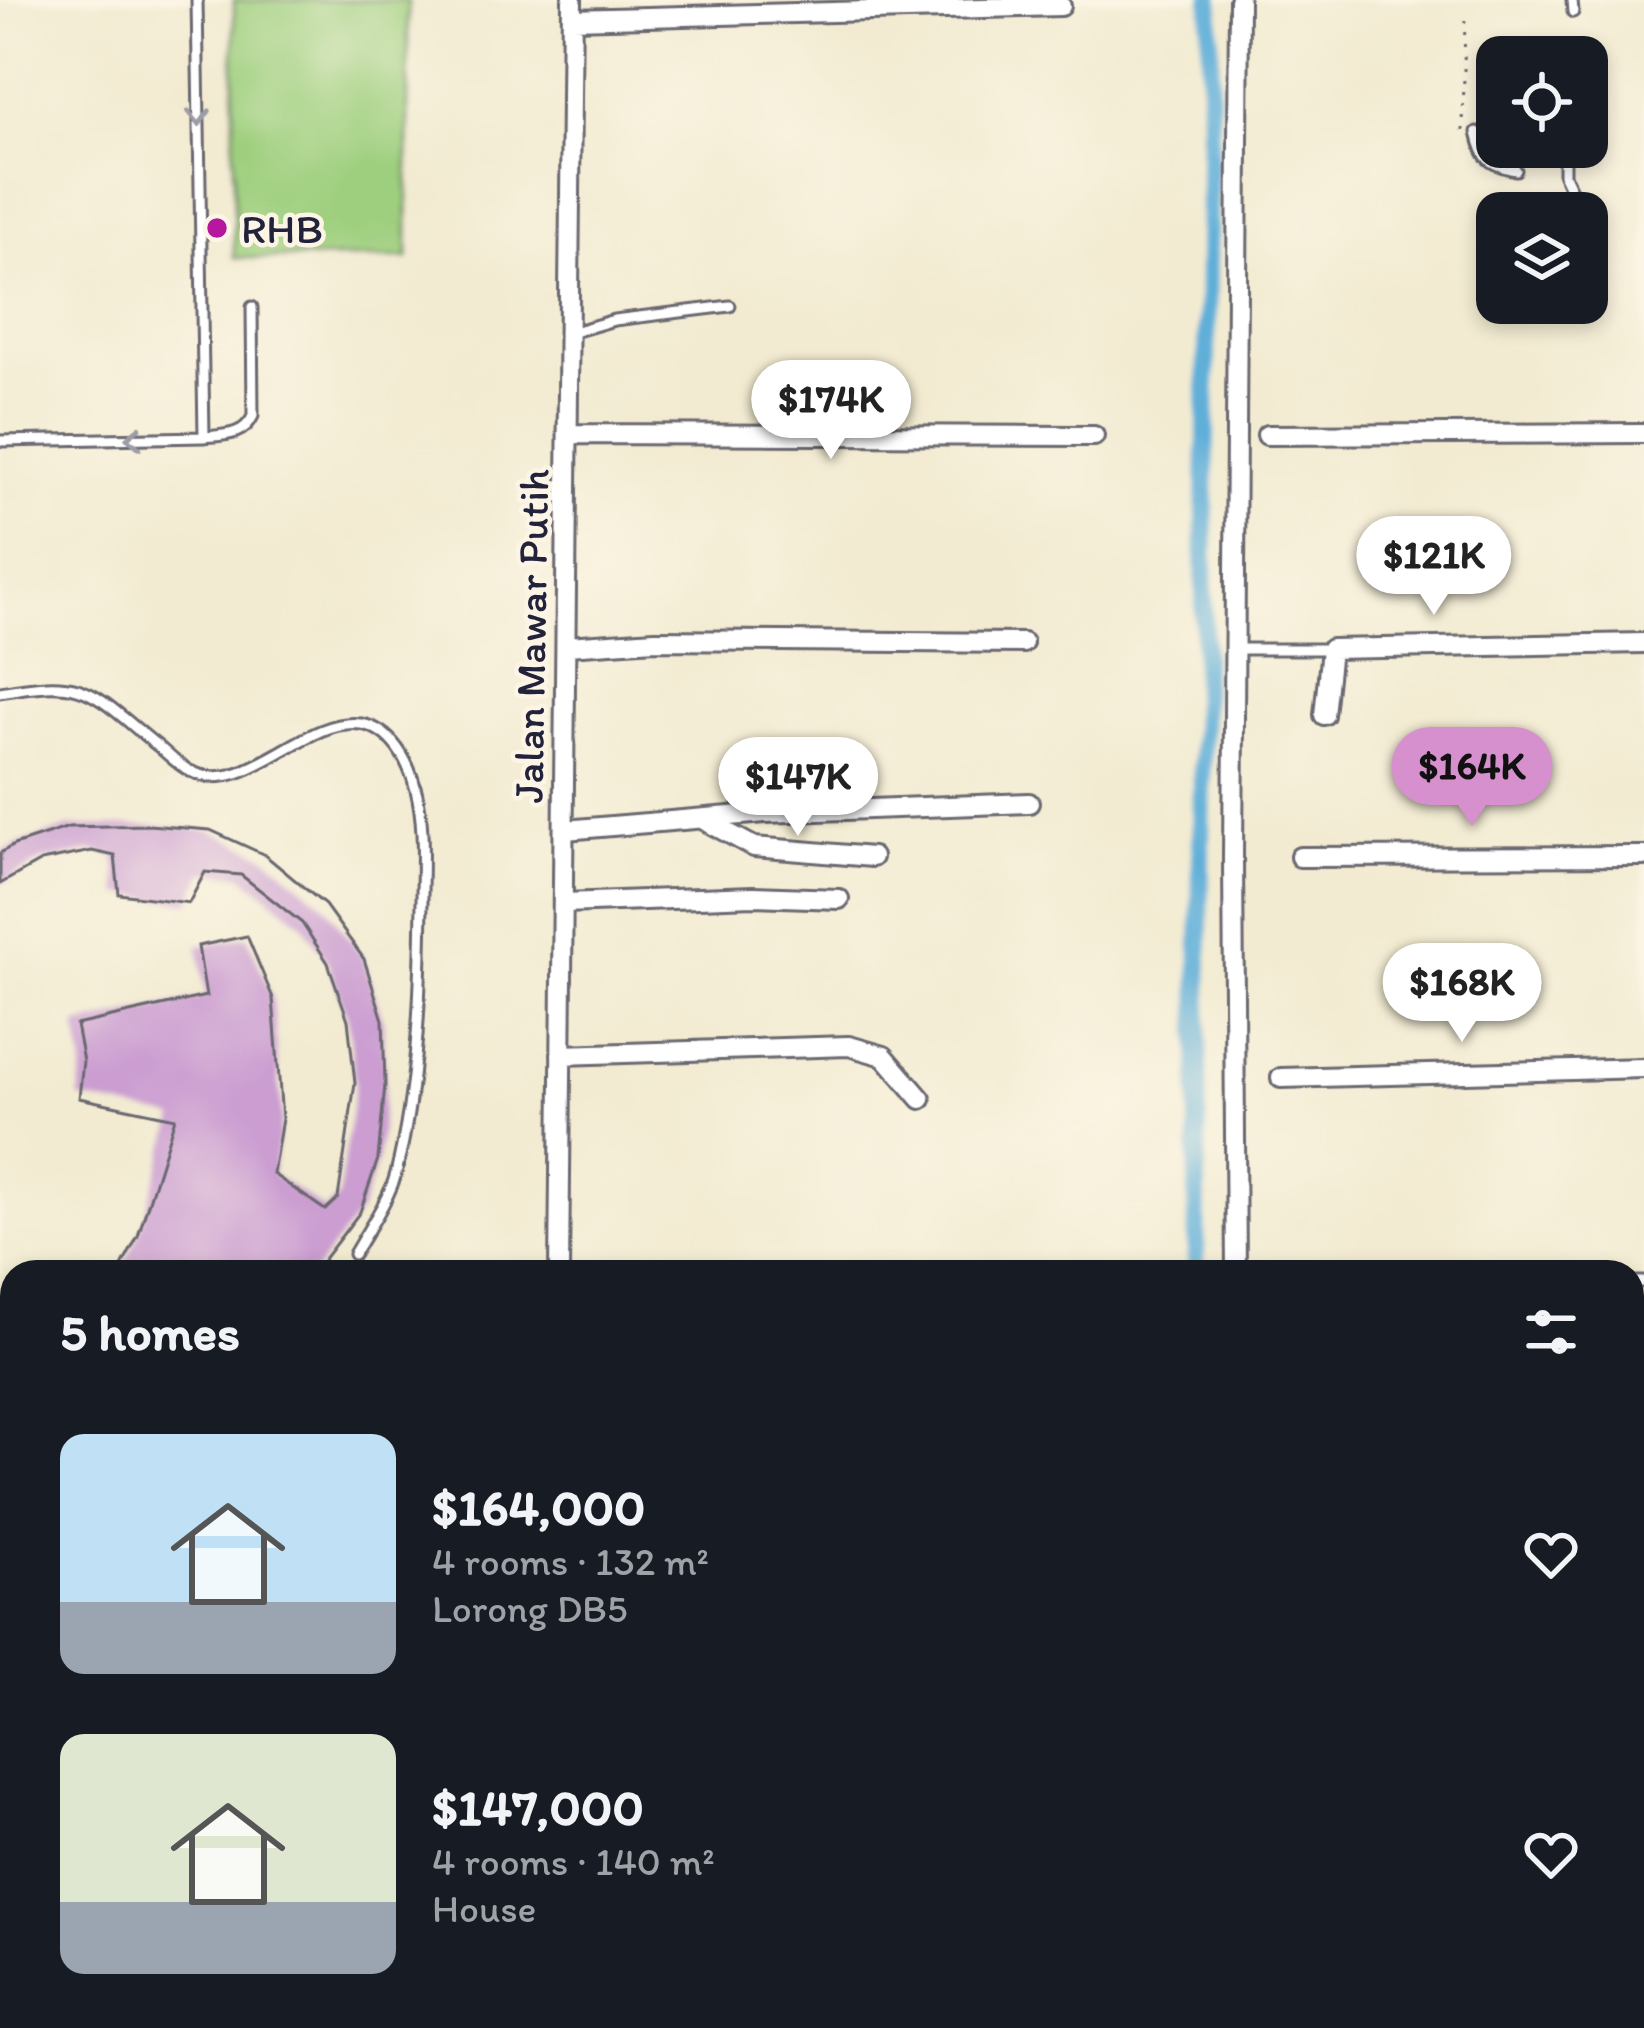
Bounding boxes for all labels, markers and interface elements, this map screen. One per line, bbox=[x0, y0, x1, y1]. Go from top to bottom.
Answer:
map controls bbox=[1476, 36, 1608, 324]
button: locate bbox=[1476, 36, 1608, 168]
one-way arrow bbox=[186, 108, 212, 127]
button: layers bbox=[1476, 192, 1608, 324]
place label: RHB bbox=[241, 203, 323, 254]
marker: RHB bbox=[204, 215, 230, 241]
pin: $174K bbox=[747, 360, 915, 462]
text: $174K bbox=[778, 375, 884, 422]
one-way arrow bbox=[124, 425, 143, 451]
street label: Jalan Mawar Putih bbox=[503, 468, 559, 804]
pin: $121K bbox=[1350, 516, 1518, 618]
text: $121K bbox=[1383, 531, 1485, 578]
pin: $164K bbox=[1388, 727, 1556, 829]
pin: $147K bbox=[714, 737, 882, 839]
text: $164K bbox=[1419, 742, 1525, 789]
text: $147K bbox=[745, 752, 851, 799]
pin: $168K bbox=[1378, 943, 1546, 1045]
text: $168K bbox=[1410, 958, 1514, 1005]
icon: filters bbox=[1518, 1299, 1584, 1365]
text: 5 homes bbox=[60, 1302, 240, 1363]
text: $164,000 bbox=[432, 1477, 646, 1538]
icon: home bbox=[156, 1482, 300, 1626]
icon: heart bbox=[1518, 1521, 1584, 1587]
text: 4 rooms · 132 m² bbox=[432, 1538, 709, 1585]
text: Lorong DB5 bbox=[432, 1585, 627, 1632]
text: $147,000 bbox=[432, 1777, 644, 1838]
icon: home bbox=[156, 1782, 300, 1926]
icon: heart bbox=[1518, 1821, 1584, 1887]
text: 4 rooms · 140 m² bbox=[432, 1838, 715, 1885]
text: House bbox=[432, 1885, 536, 1932]

